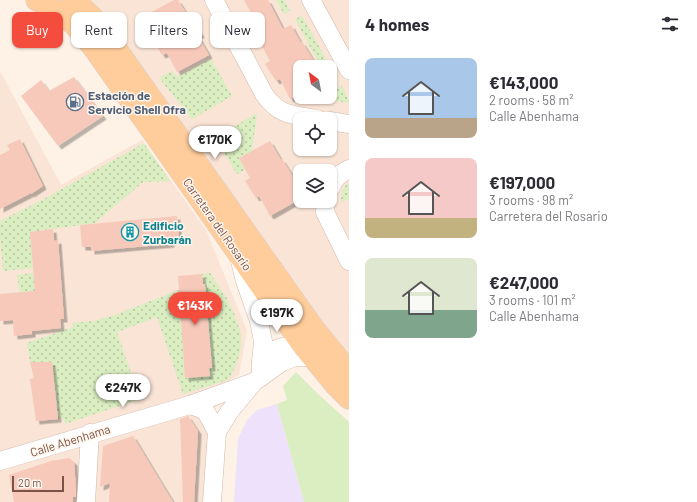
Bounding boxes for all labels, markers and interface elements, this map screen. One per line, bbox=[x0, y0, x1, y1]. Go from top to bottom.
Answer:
chip: Buy bbox=[12, 12, 63, 48]
chip: Rent bbox=[71, 12, 127, 48]
chip: Filters bbox=[135, 12, 202, 48]
chip: New bbox=[210, 12, 265, 48]
icon: filters bbox=[659, 13, 681, 35]
text: 4 homes bbox=[365, 14, 429, 34]
north arrow bbox=[293, 60, 337, 104]
map controls bbox=[293, 60, 337, 208]
text: €143,000 bbox=[489, 72, 558, 92]
icon: home bbox=[397, 74, 445, 122]
place label: Estación de Servicio Shell Ofra bbox=[88, 88, 186, 116]
fuel station icon: Estación de Servicio Shell Ofra bbox=[65, 92, 85, 112]
text: 2 rooms · 58 m² bbox=[489, 92, 573, 108]
text: Calle Abenhama bbox=[489, 108, 579, 124]
button: locate bbox=[293, 112, 337, 156]
pin: €170K bbox=[187, 126, 243, 160]
text: €170K bbox=[198, 131, 232, 147]
button: layers bbox=[293, 164, 337, 208]
text: €197,000 bbox=[489, 172, 555, 192]
icon: home bbox=[397, 174, 445, 222]
street label: Carretera del Rosario bbox=[181, 175, 255, 273]
text: 3 rooms · 98 m² bbox=[489, 192, 573, 208]
text: Carretera del Rosario bbox=[489, 208, 608, 224]
place label: Edificio Zurbarán bbox=[143, 218, 191, 246]
building icon: Edificio Zurbarán bbox=[120, 222, 140, 242]
text: €247,000 bbox=[489, 272, 559, 292]
icon: home bbox=[397, 274, 445, 322]
pin: €143K bbox=[167, 292, 223, 326]
text: 3 rooms · 101 m² bbox=[489, 292, 576, 308]
text: €143K bbox=[177, 297, 213, 313]
pin: €197K bbox=[249, 299, 305, 333]
text: €197K bbox=[260, 304, 294, 320]
text: Calle Abenhama bbox=[489, 308, 579, 324]
pin: €247K bbox=[95, 374, 151, 408]
text: €247K bbox=[104, 379, 142, 395]
street label: Calle Abenhama bbox=[28, 421, 112, 459]
scale bar bbox=[12, 474, 64, 493]
text: 20 m bbox=[18, 476, 41, 489]

